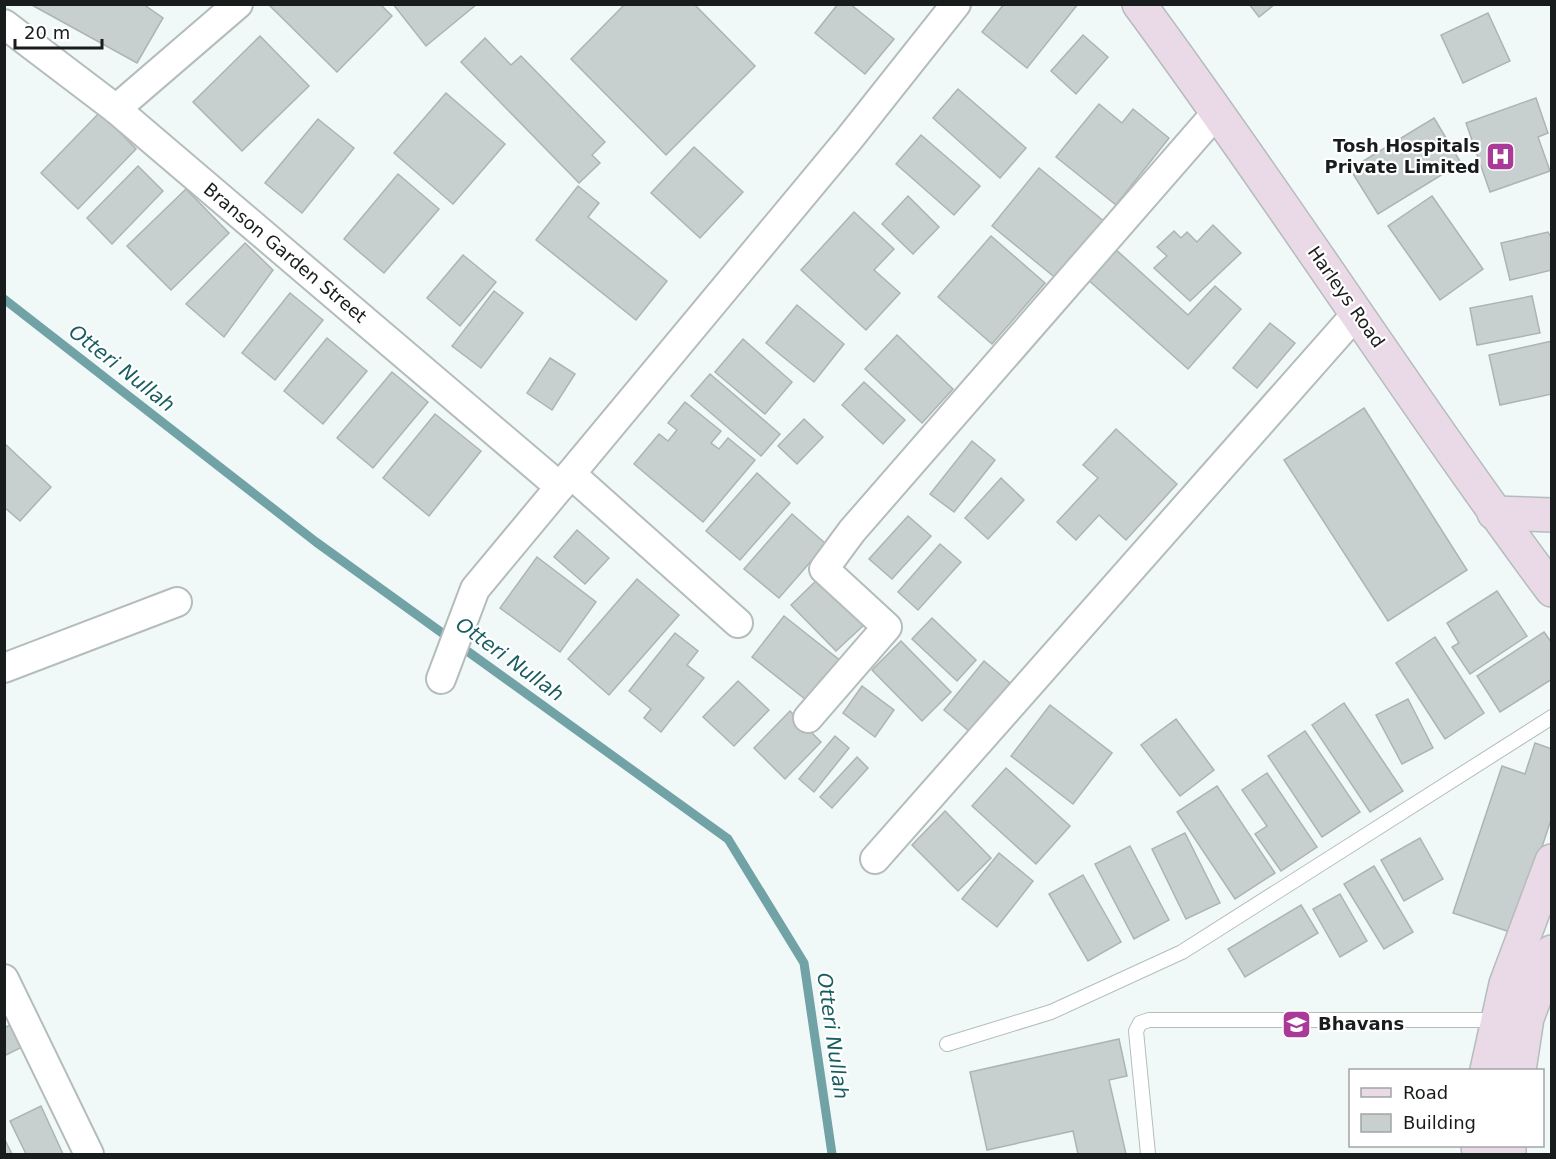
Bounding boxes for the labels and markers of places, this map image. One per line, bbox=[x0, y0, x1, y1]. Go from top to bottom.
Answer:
place label: Tosh Hospitals Private Limited bbox=[1325, 135, 1480, 177]
hospital icon: Tosh Hospitals Private Limited bbox=[1485, 140, 1517, 172]
school or university icon: Bhavans bbox=[1281, 1008, 1313, 1040]
place label: Bhavans bbox=[1318, 1013, 1404, 1034]

